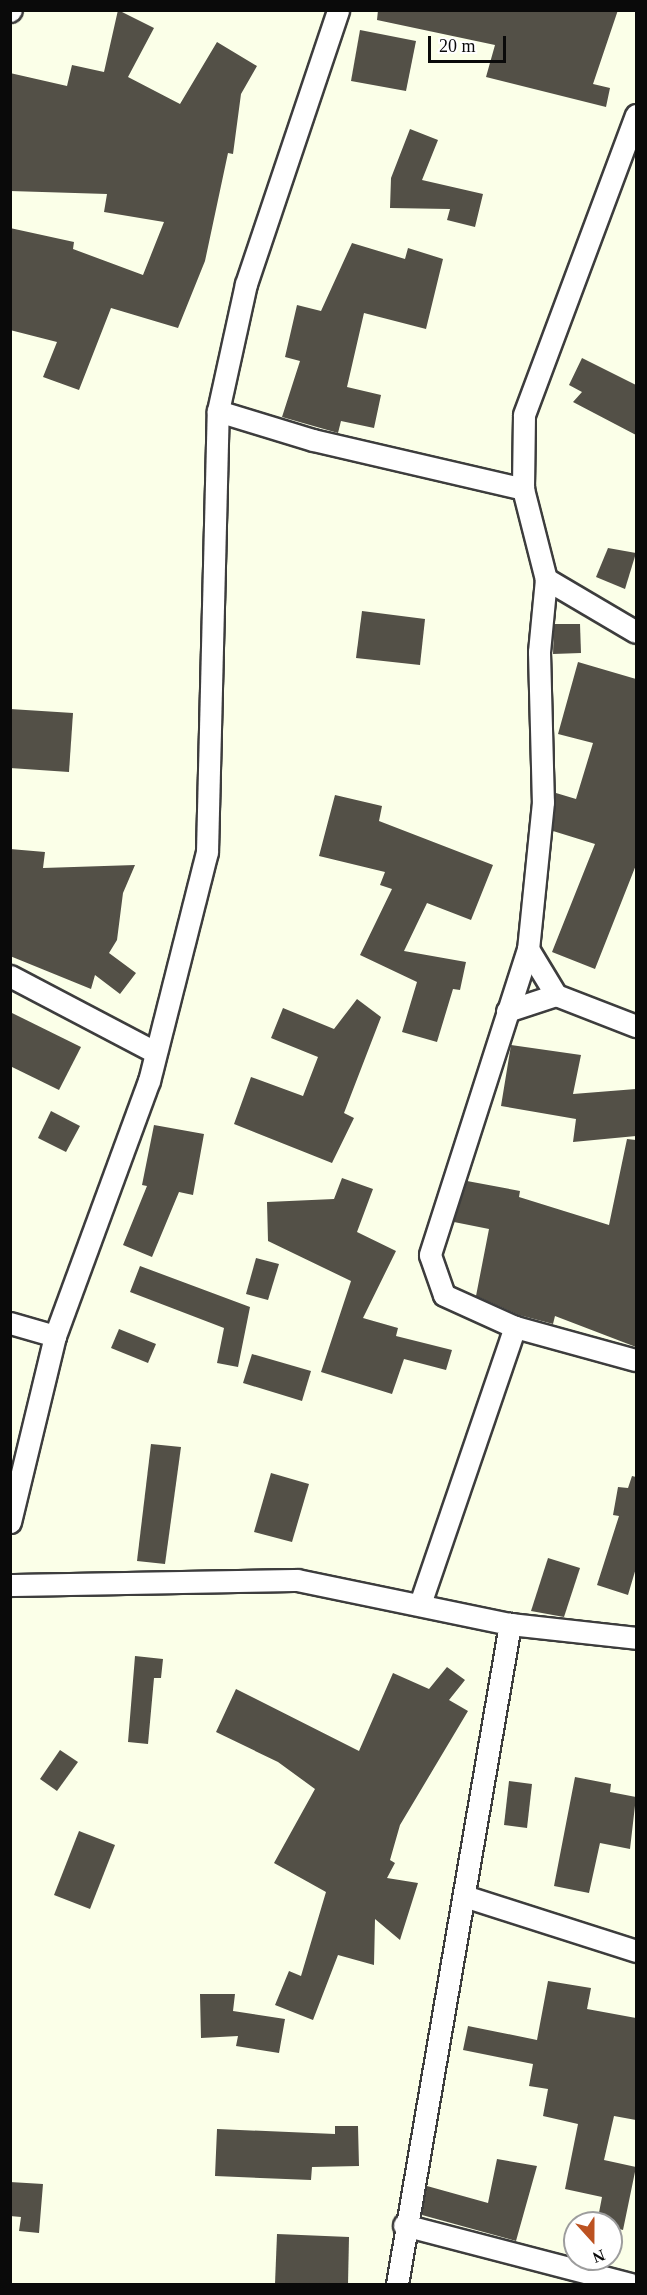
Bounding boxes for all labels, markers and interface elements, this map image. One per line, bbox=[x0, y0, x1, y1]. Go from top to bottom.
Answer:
scale bar bbox=[431, 24, 509, 62]
text: 20 m bbox=[439, 36, 476, 56]
north arrow bbox=[563, 2211, 623, 2271]
text: N bbox=[590, 2246, 607, 2266]

